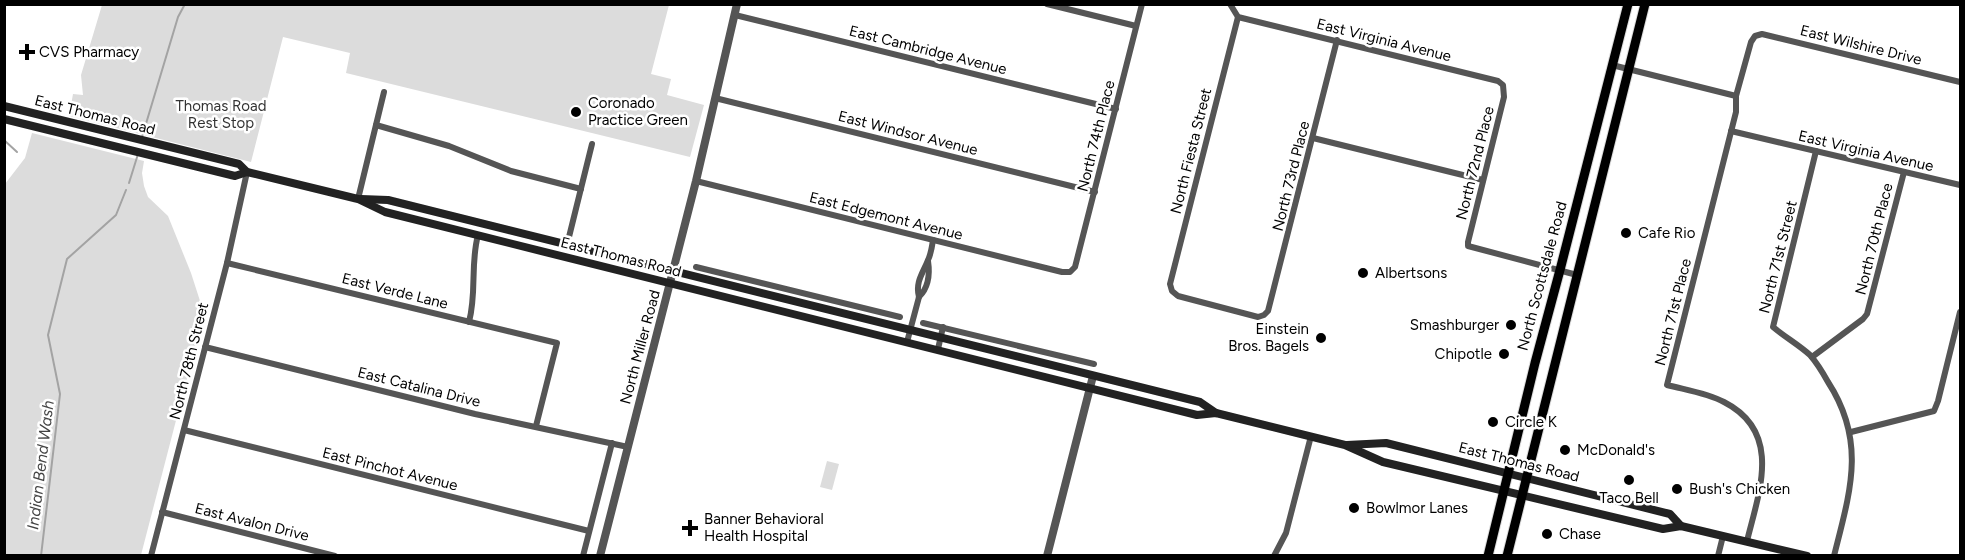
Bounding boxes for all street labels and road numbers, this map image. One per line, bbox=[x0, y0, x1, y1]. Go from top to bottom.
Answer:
street label: East Virginia Avenue bbox=[1315, 15, 1453, 65]
street label: East Wilshire Drive bbox=[1798, 21, 1924, 69]
street label: East Cambridge Avenue bbox=[847, 22, 1009, 78]
street label: North 74th Place bbox=[1073, 78, 1119, 194]
street label: North Fiesta Street bbox=[1167, 86, 1215, 216]
street label: East Thomas Road bbox=[33, 91, 157, 139]
street label: North 72nd Place bbox=[1452, 104, 1498, 222]
street label: East Windsor Avenue bbox=[836, 107, 980, 159]
street label: North 73rd Place bbox=[1269, 119, 1313, 233]
street label: East Virginia Avenue bbox=[1797, 127, 1935, 175]
street label: North 70th Place bbox=[1851, 181, 1897, 297]
street label: East Edgemont Avenue bbox=[807, 188, 965, 244]
street label: North 71st Street bbox=[1755, 198, 1801, 315]
street label: North Scottsdale Road bbox=[1513, 199, 1571, 353]
street label: East Thomas Road bbox=[559, 233, 683, 281]
street label: North 71st Place bbox=[1651, 257, 1695, 367]
street label: East Verde Lane bbox=[340, 269, 450, 313]
street label: North Miller Road bbox=[616, 288, 664, 406]
street label: North 78th Street bbox=[166, 300, 212, 421]
street label: East Catalina Drive bbox=[356, 363, 482, 411]
street label: East Thomas Road bbox=[1457, 438, 1581, 486]
street label: East Pinchot Avenue bbox=[321, 443, 459, 495]
street label: East Avalon Drive bbox=[193, 499, 311, 545]

